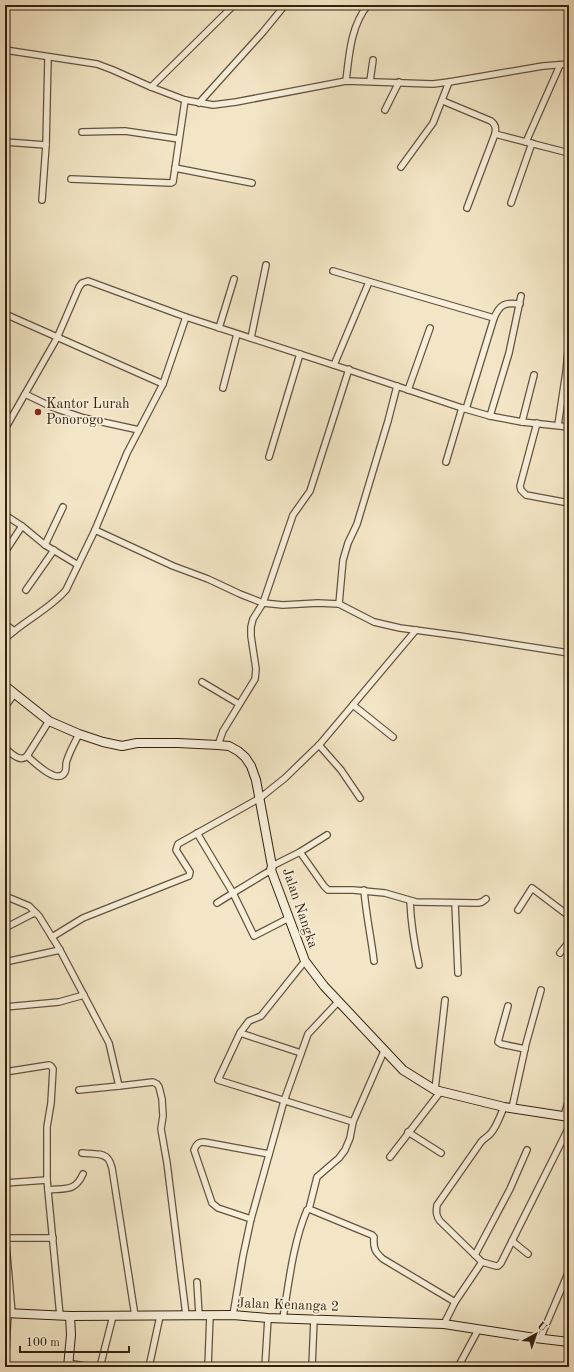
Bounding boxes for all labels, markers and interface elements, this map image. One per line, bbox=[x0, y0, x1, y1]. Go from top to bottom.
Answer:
place label: Kantor Lurah Ponorogo bbox=[46, 397, 130, 427]
marker: Kantor Lurah Ponorogo bbox=[33, 407, 43, 417]
street label: Jalan Nangka bbox=[280, 866, 320, 950]
street label: Jalan Kenanga 2 bbox=[237, 1296, 339, 1314]
north arrow bbox=[516, 1314, 556, 1354]
text: U bbox=[535, 1320, 549, 1335]
scale bar bbox=[20, 1328, 129, 1354]
text: 100 m bbox=[26, 1337, 60, 1349]

